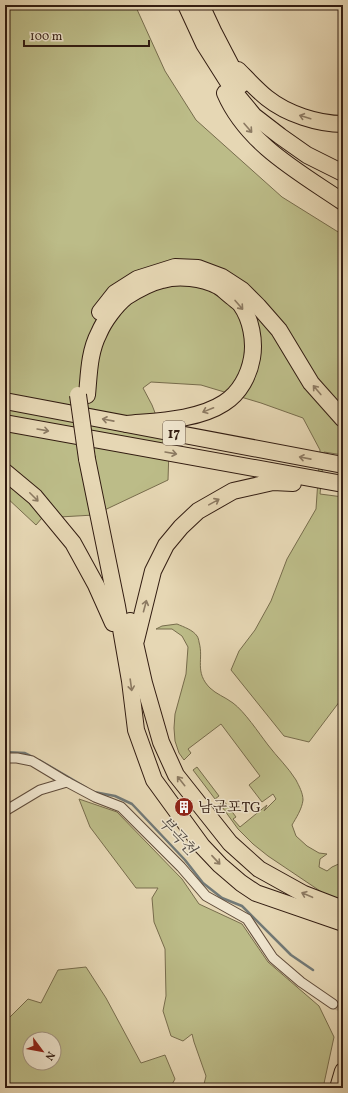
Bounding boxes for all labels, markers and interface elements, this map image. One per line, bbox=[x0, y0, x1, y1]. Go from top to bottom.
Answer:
scale bar bbox=[24, 22, 149, 48]
text: 100 m bbox=[30, 29, 63, 45]
one-way arrow bbox=[299, 113, 312, 120]
one-way arrow bbox=[243, 123, 252, 133]
one-way arrow bbox=[234, 299, 243, 310]
one-way arrow bbox=[313, 385, 322, 395]
one-way arrow bbox=[202, 407, 214, 415]
one-way arrow bbox=[102, 416, 115, 424]
road number: 17 bbox=[163, 421, 185, 445]
one-way arrow bbox=[36, 426, 49, 434]
one-way arrow bbox=[164, 449, 177, 457]
one-way arrow bbox=[299, 454, 312, 462]
one-way arrow bbox=[29, 492, 39, 502]
one-way arrow bbox=[208, 498, 220, 506]
one-way arrow bbox=[141, 600, 149, 613]
one-way arrow bbox=[127, 678, 135, 691]
one-way arrow bbox=[177, 776, 186, 787]
building icon: 남군포TG bbox=[173, 796, 195, 818]
place label: 남군포TG bbox=[198, 798, 261, 819]
water label: 부곡천 bbox=[153, 812, 201, 862]
one-way arrow bbox=[211, 855, 221, 865]
one-way arrow bbox=[301, 891, 313, 899]
north arrow bbox=[22, 1031, 62, 1071]
text: N bbox=[41, 1048, 58, 1063]

